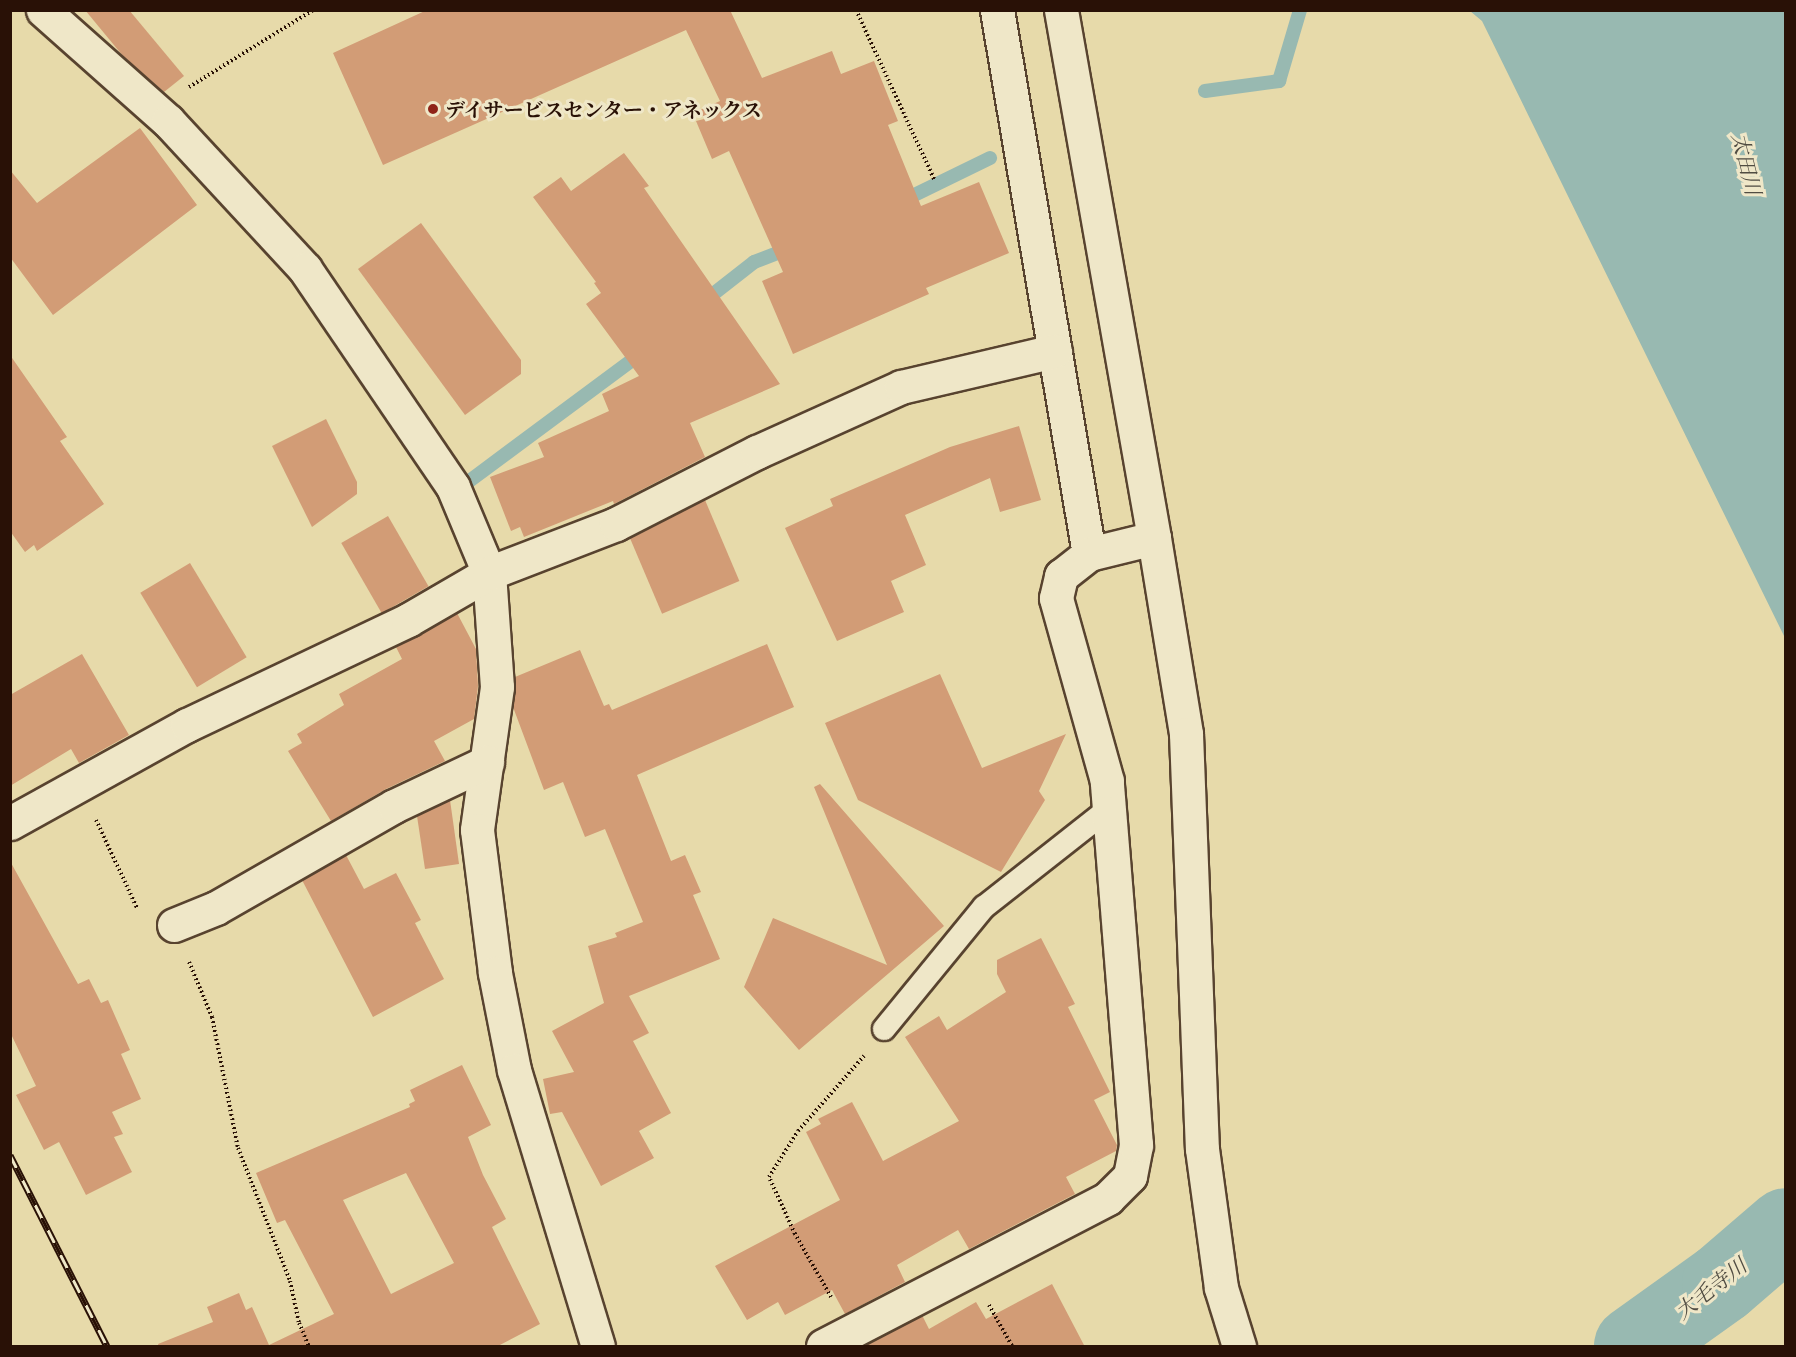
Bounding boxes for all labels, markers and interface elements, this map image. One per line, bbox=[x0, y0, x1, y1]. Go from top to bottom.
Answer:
place label: デイサービスセンター・アネックス bbox=[445, 97, 765, 121]
marker: デイサービスセンター・アネックス bbox=[426, 102, 440, 116]
water label: 太田川 bbox=[1726, 130, 1766, 198]
water label: 大毛寺川 bbox=[1670, 1253, 1752, 1325]

